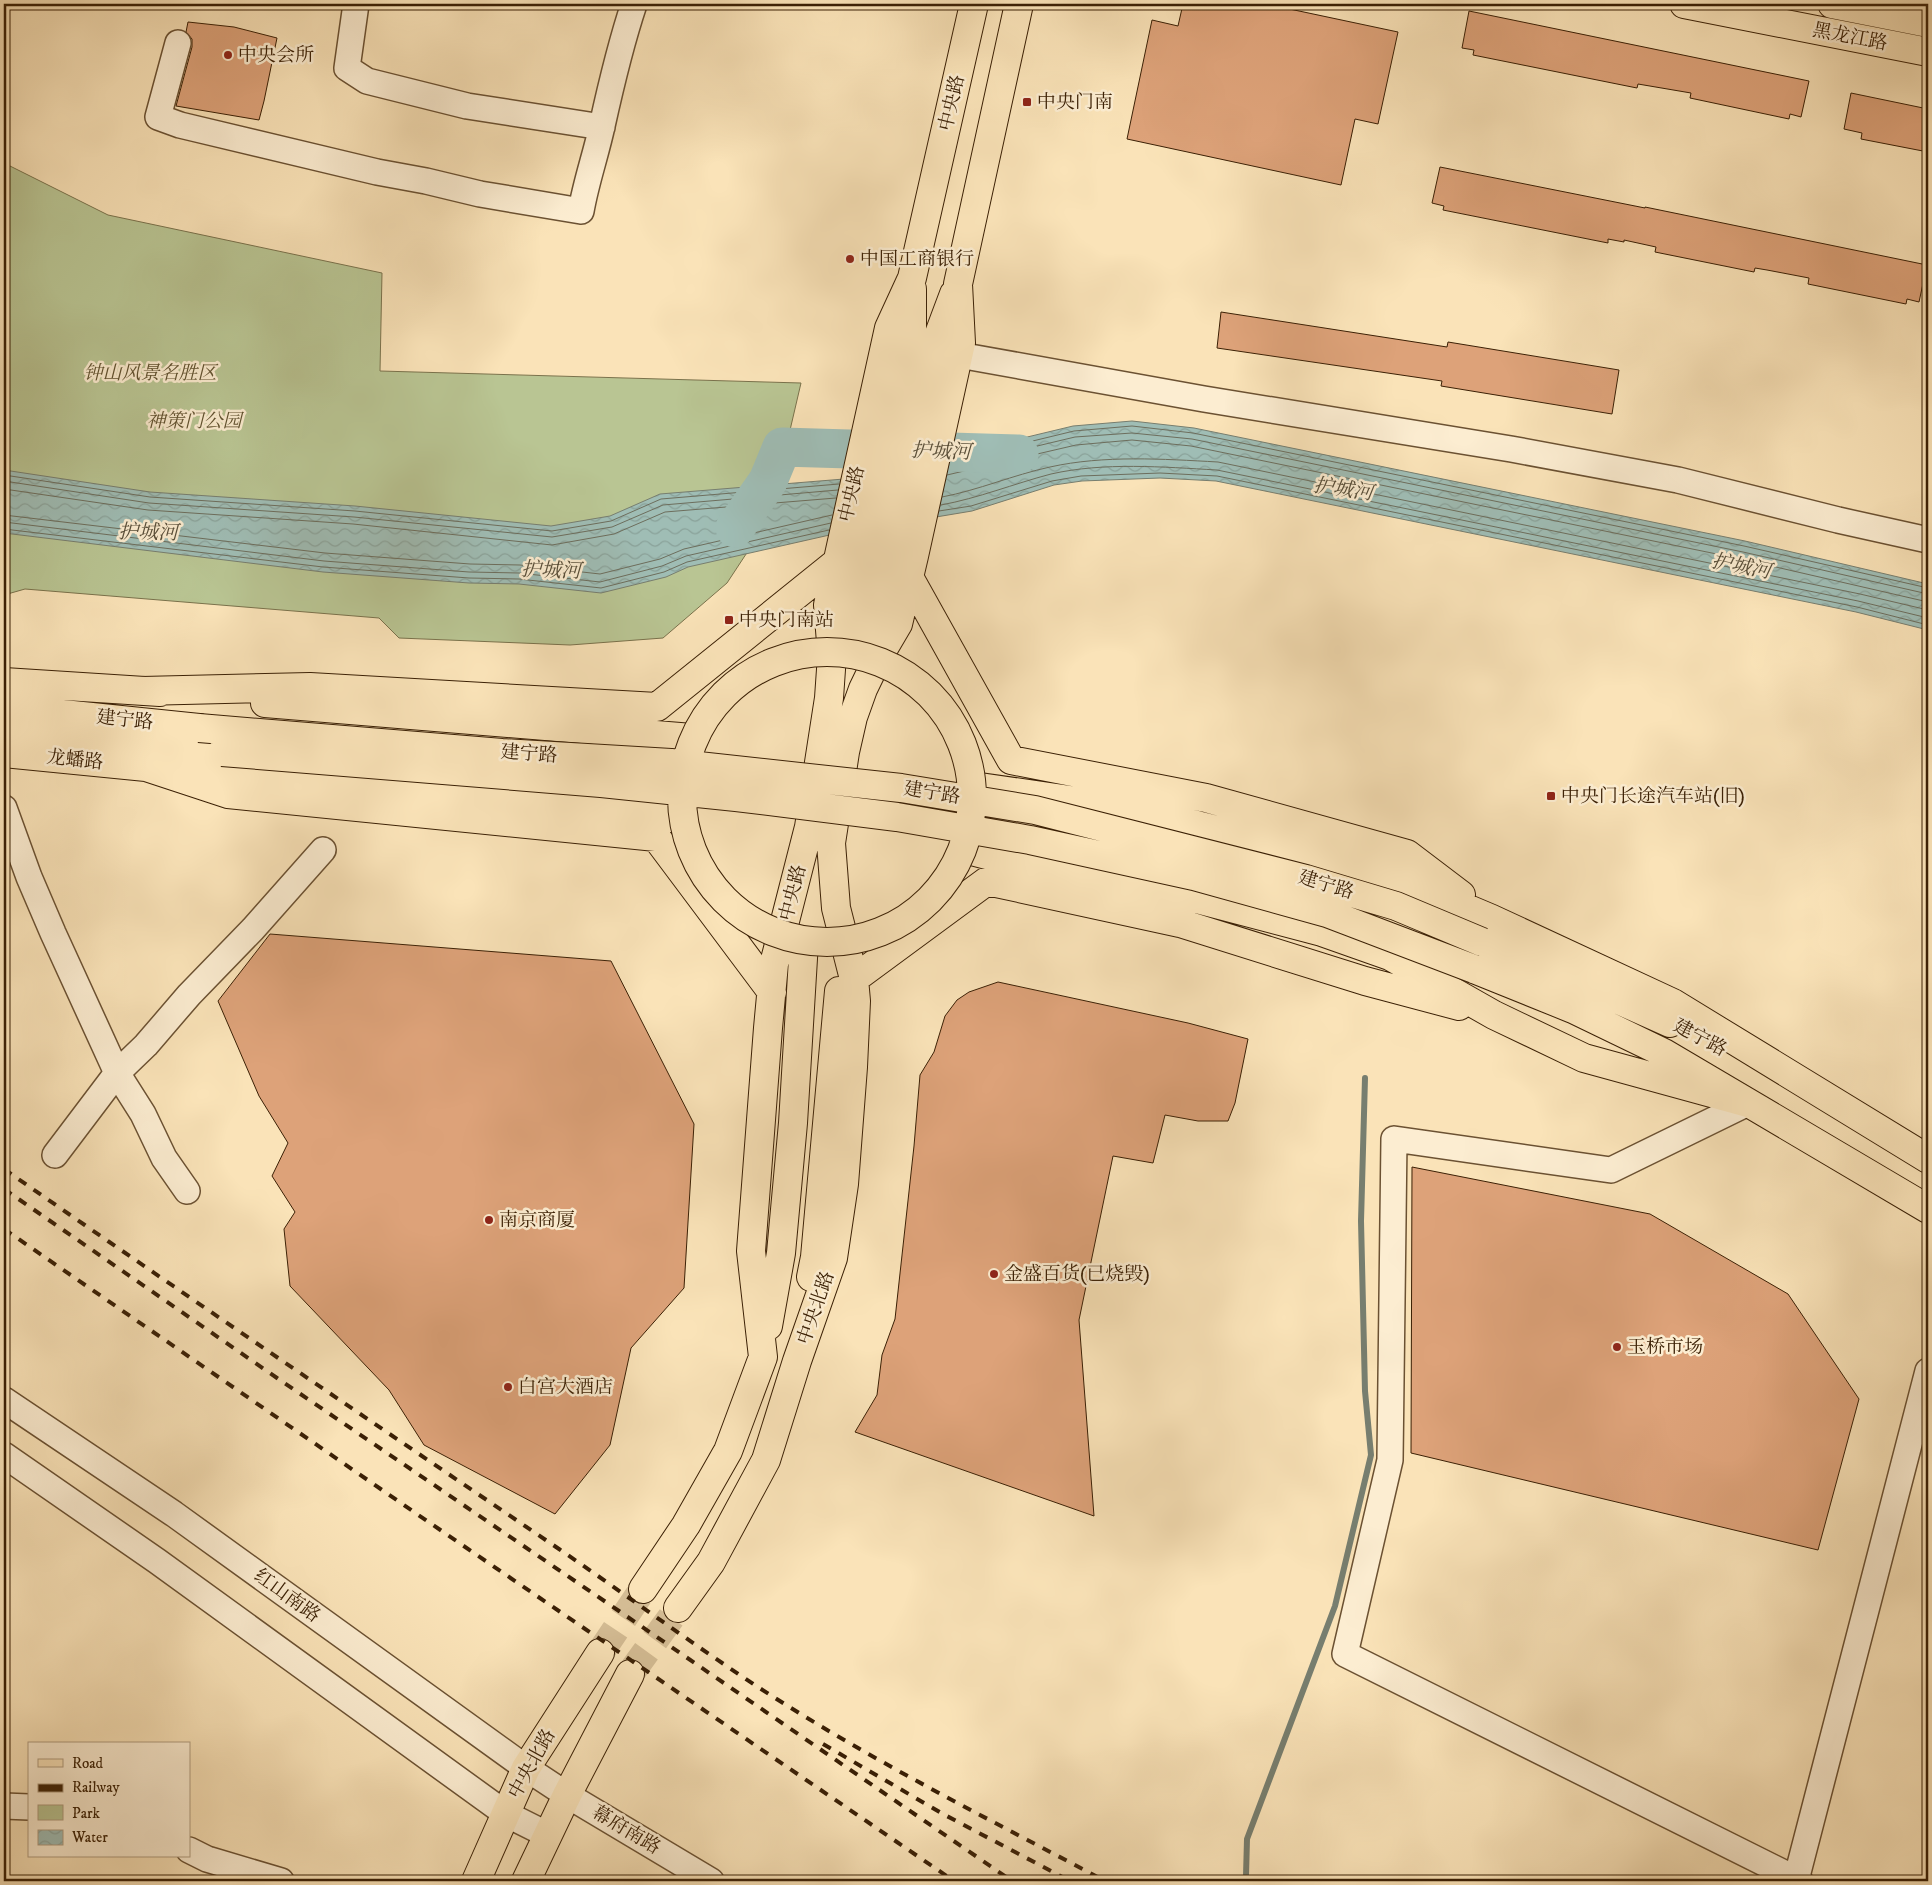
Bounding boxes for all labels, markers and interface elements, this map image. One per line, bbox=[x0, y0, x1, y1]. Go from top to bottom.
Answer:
street label: 黑龙江路 bbox=[1810, 18, 1890, 56]
place label: 中央会所 bbox=[238, 44, 314, 67]
marker: 中央会所 bbox=[222, 49, 234, 61]
street label: 中央路 bbox=[934, 73, 970, 133]
place label: 中央门南 bbox=[1037, 91, 1113, 114]
marker: 中央门南 bbox=[1021, 96, 1033, 108]
place label: 中国工商银行 bbox=[860, 248, 974, 271]
marker: 中国工商银行 bbox=[844, 253, 856, 265]
park label: 钟山风景名胜区 bbox=[83, 362, 219, 385]
park label: 神策门公园 bbox=[146, 410, 244, 433]
water label: 护城河 bbox=[911, 438, 974, 466]
street label: 中央路 bbox=[834, 464, 870, 524]
water label: 护城河 bbox=[1312, 473, 1377, 507]
water label: 护城河 bbox=[118, 520, 181, 546]
water label: 护城河 bbox=[1709, 549, 1776, 586]
water label: 护城河 bbox=[521, 557, 584, 585]
place label: 中央门南站 bbox=[739, 609, 834, 632]
marker: 中央门南站 bbox=[723, 614, 735, 626]
street label: 建宁路 bbox=[95, 706, 155, 734]
street label: 建宁路 bbox=[500, 741, 558, 767]
street label: 龙蟠路 bbox=[45, 746, 105, 774]
street label: 建宁路 bbox=[902, 777, 962, 809]
place label: 中央门长途汽车站(旧) bbox=[1561, 785, 1745, 808]
marker: 中央门长途汽车站(旧) bbox=[1545, 790, 1557, 802]
street label: 中央路 bbox=[775, 863, 811, 923]
street label: 建宁路 bbox=[1295, 866, 1357, 904]
street label: 建宁路 bbox=[1669, 1014, 1731, 1062]
place label: 南京商厦 bbox=[499, 1209, 575, 1232]
marker: 南京商厦 bbox=[483, 1214, 495, 1226]
place label: 金盛百货(已烧毁) bbox=[1004, 1263, 1150, 1286]
street label: 中央北路 bbox=[793, 1268, 839, 1348]
marker: 金盛百货(已烧毁) bbox=[988, 1268, 1000, 1280]
place label: 玉桥市场 bbox=[1627, 1336, 1703, 1359]
marker: 玉桥市场 bbox=[1611, 1341, 1623, 1353]
place label: 白宫大酒店 bbox=[518, 1376, 613, 1399]
marker: 白宫大酒店 bbox=[502, 1381, 514, 1393]
street label: 红山南路 bbox=[249, 1564, 325, 1628]
street label: 中央北路 bbox=[504, 1725, 560, 1803]
legend bbox=[28, 1742, 190, 1858]
text: Road bbox=[72, 1754, 104, 1773]
text: Railway bbox=[72, 1778, 120, 1797]
street label: 幕府南路 bbox=[587, 1801, 665, 1859]
text: Park bbox=[72, 1804, 101, 1823]
text: Water bbox=[71, 1828, 108, 1847]

